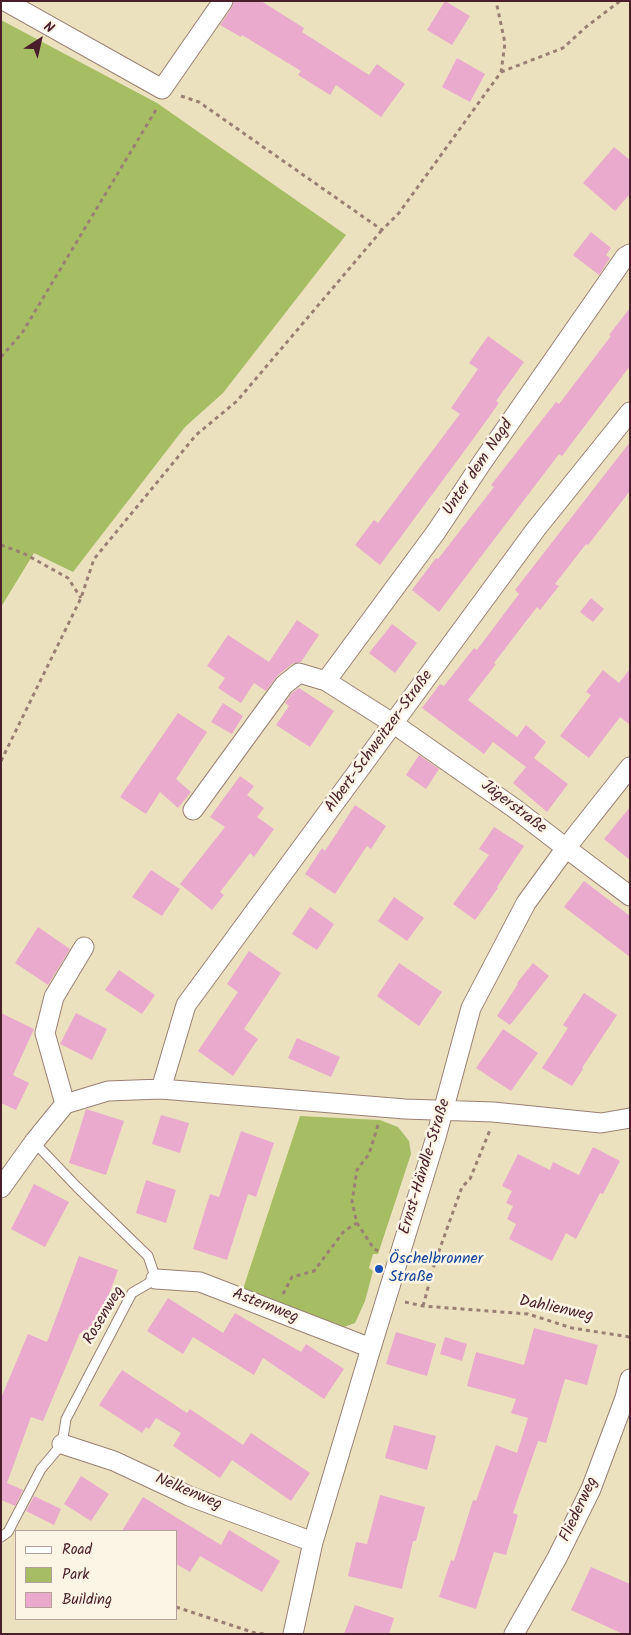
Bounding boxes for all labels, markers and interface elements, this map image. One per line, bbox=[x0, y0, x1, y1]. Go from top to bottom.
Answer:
north arrow bbox=[15, 15, 65, 65]
text: N bbox=[39, 16, 59, 39]
street label: Unter dem Nagd bbox=[440, 416, 518, 520]
street label: Albert-Schweitzer-Straße bbox=[322, 667, 438, 817]
street label: Jägerstraße bbox=[476, 777, 550, 839]
street label: Ernst-Händle-Straße bbox=[396, 1097, 456, 1237]
place label: Öschelbronner Straße bbox=[389, 1250, 483, 1288]
marker: Öschelbronner Straße bbox=[373, 1263, 385, 1275]
street label: Rosenweg bbox=[80, 1283, 130, 1349]
street label: Asternweg bbox=[229, 1286, 301, 1328]
street label: Dahlienweg bbox=[517, 1293, 595, 1327]
street label: Nelkenweg bbox=[152, 1470, 224, 1516]
street label: Fliederweg bbox=[557, 1475, 603, 1545]
legend bbox=[15, 1530, 178, 1620]
text: Road bbox=[62, 1538, 92, 1562]
text: Park bbox=[62, 1563, 89, 1587]
text: Building bbox=[62, 1588, 112, 1612]

